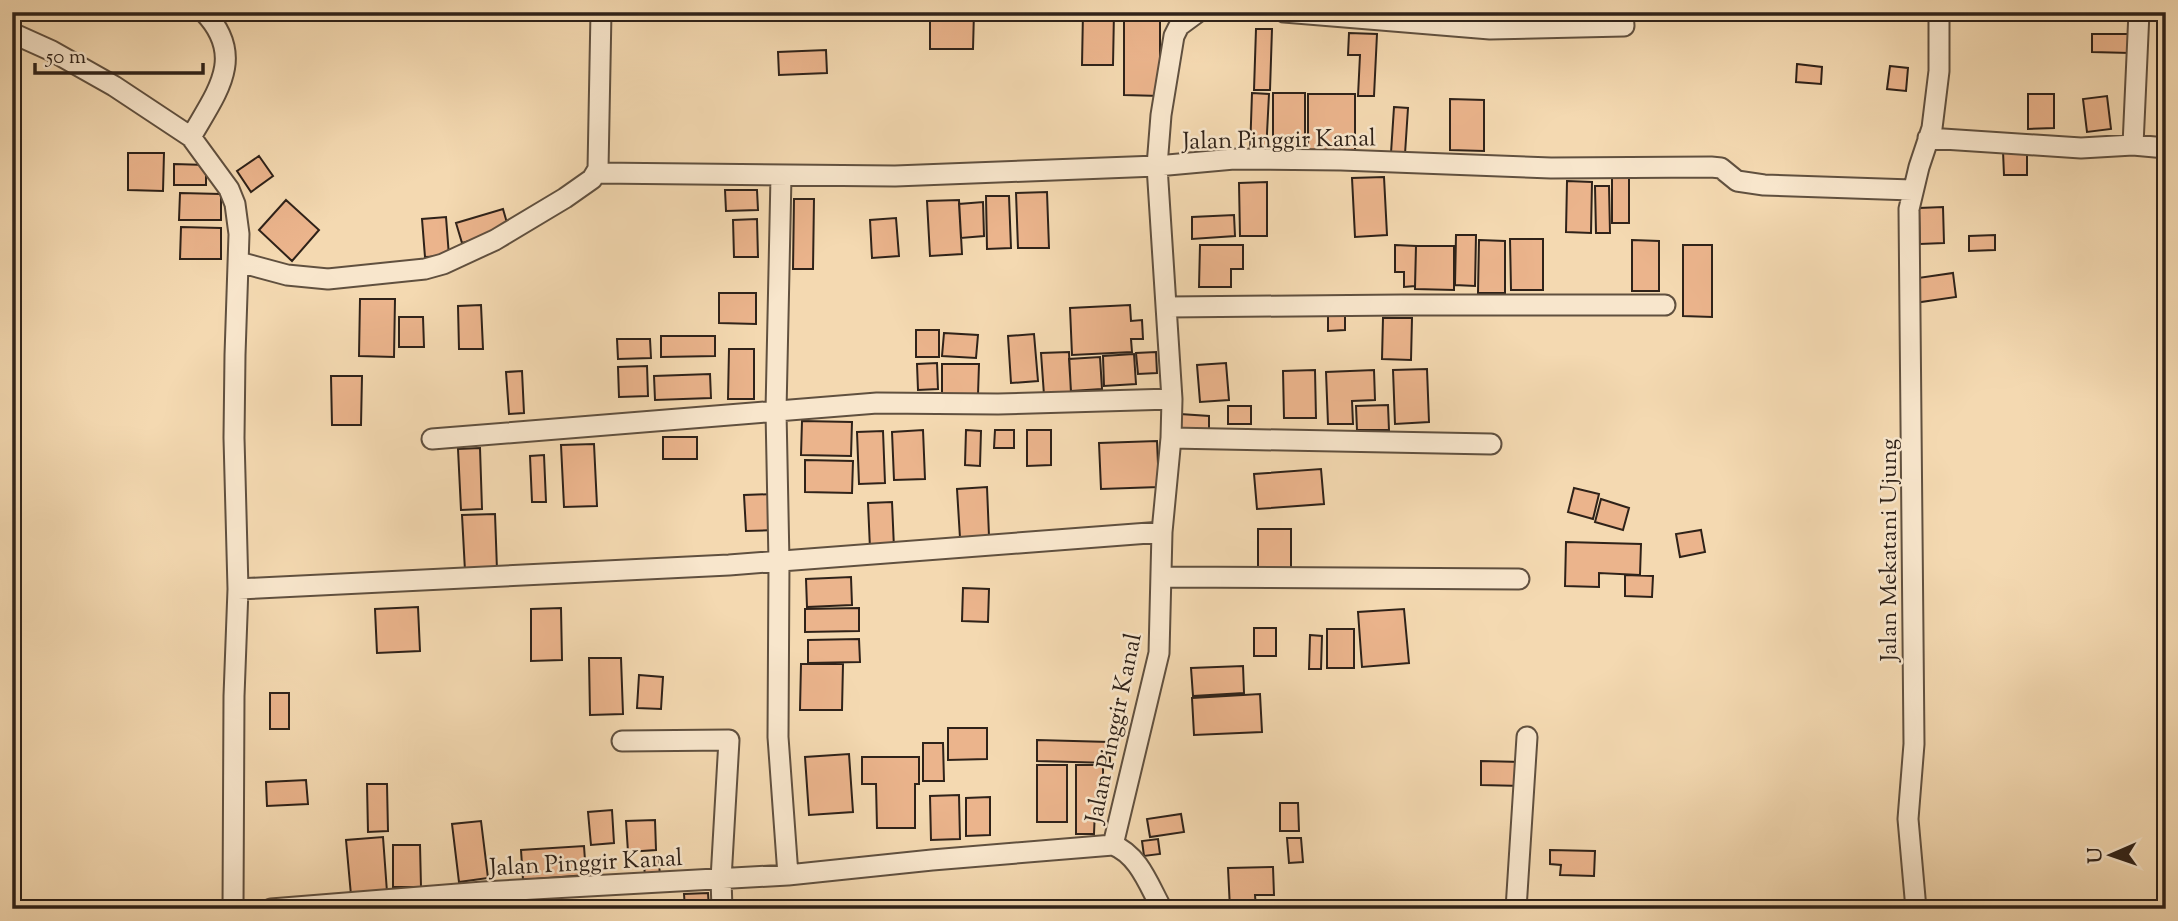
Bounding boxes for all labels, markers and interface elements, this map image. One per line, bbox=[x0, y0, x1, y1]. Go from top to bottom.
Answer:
scale bar bbox=[35, 32, 203, 76]
text: 50 m bbox=[45, 43, 86, 73]
street label: Jalan Pinggir Kanal bbox=[1180, 122, 1376, 160]
street label: Jalan Mekatani Ujung bbox=[1873, 438, 1907, 663]
street label: Jalan Pinggir Kanal bbox=[1078, 630, 1152, 829]
north arrow bbox=[2076, 820, 2146, 890]
street label: Jalan Pinggir Kanal bbox=[487, 842, 684, 886]
text: U bbox=[2083, 847, 2110, 864]

